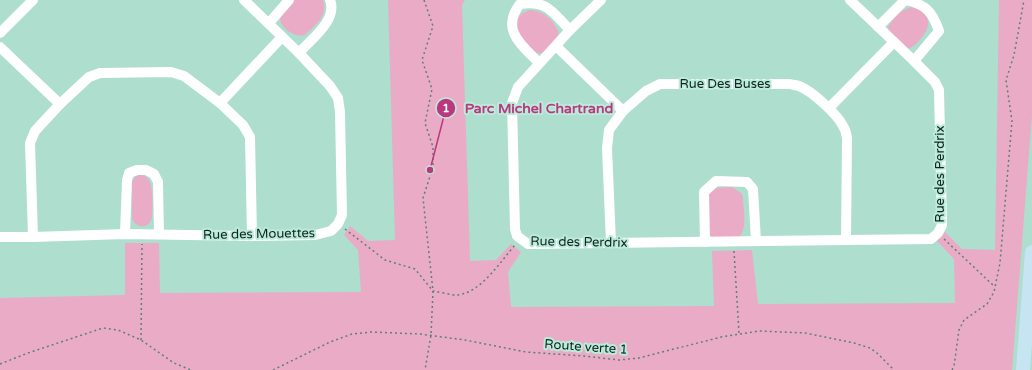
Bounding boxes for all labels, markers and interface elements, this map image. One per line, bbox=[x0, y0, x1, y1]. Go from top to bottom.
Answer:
street label: Rue Des Buses bbox=[679, 76, 771, 92]
callout: Parc Michel Chartrand bbox=[436, 95, 621, 121]
text: Parc Michel Chartrand bbox=[465, 100, 613, 117]
text: 1 bbox=[442, 101, 450, 115]
street label: Rue des Perdrix bbox=[932, 125, 948, 223]
street label: Rue des Mouettes bbox=[203, 225, 315, 243]
street label: Rue des Perdrix bbox=[530, 233, 628, 251]
street label: Route verte 1 bbox=[544, 336, 628, 358]

